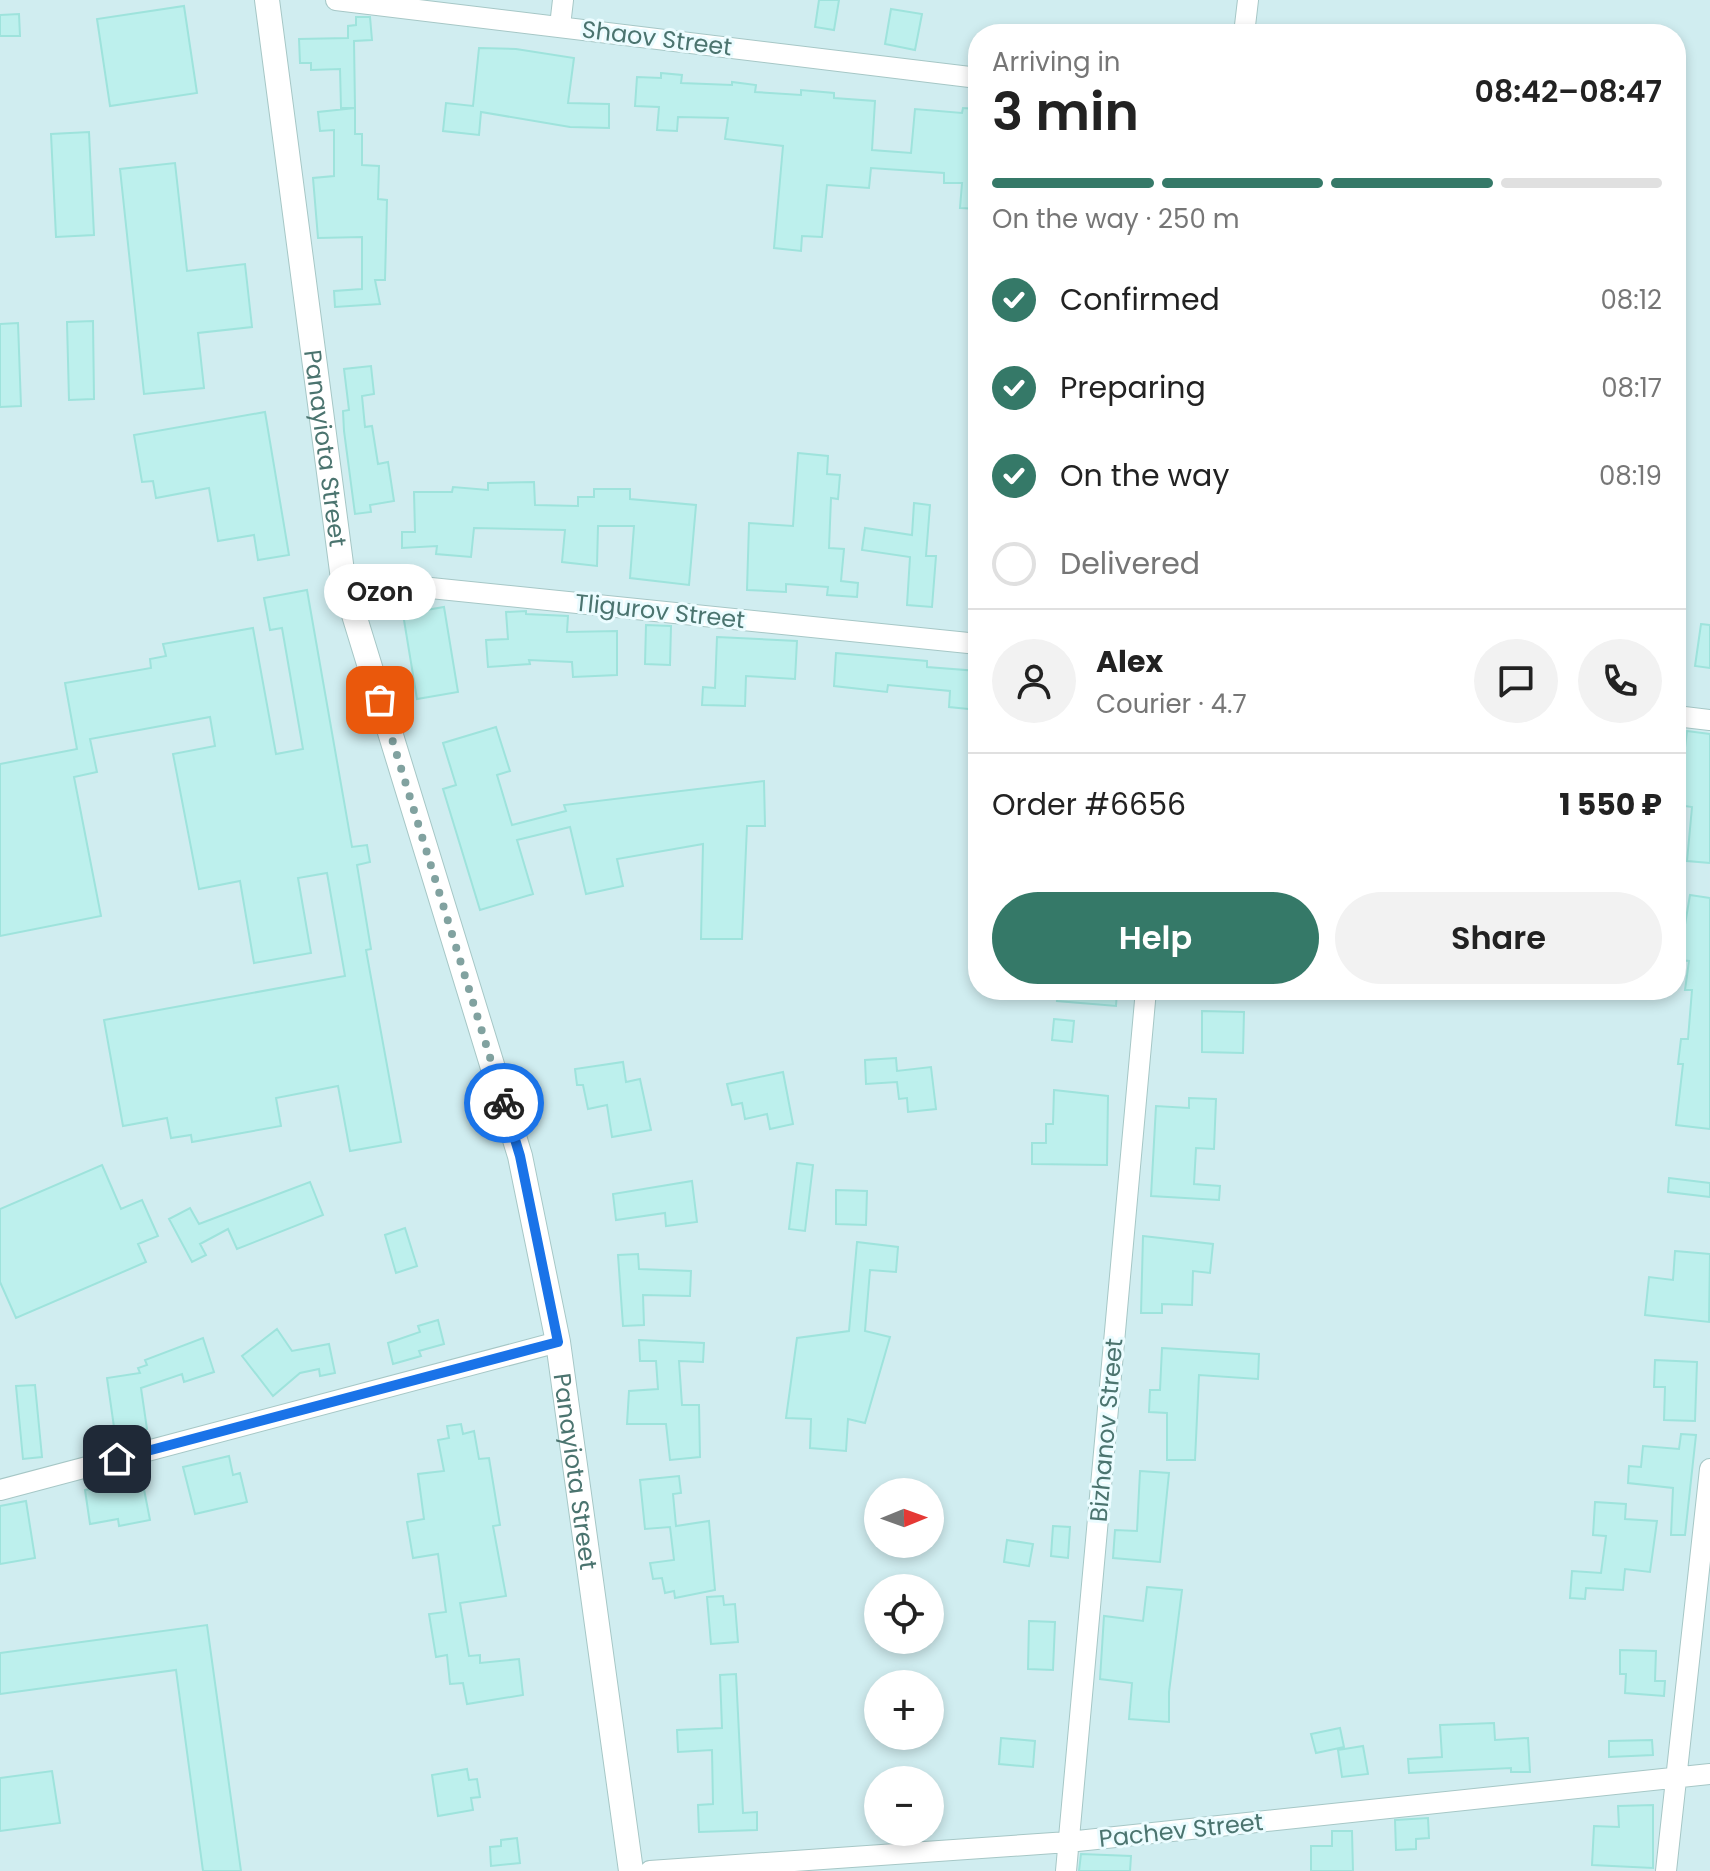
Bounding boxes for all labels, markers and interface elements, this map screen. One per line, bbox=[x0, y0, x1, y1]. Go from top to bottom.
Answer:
street label: Shaov Street bbox=[580, 12, 734, 64]
text: Arriving in bbox=[992, 44, 1121, 80]
text: 08:42–08:47 bbox=[1475, 70, 1662, 113]
text: 3 min bbox=[992, 75, 1139, 148]
text: On the way · 250 m bbox=[992, 201, 1239, 237]
icon: check bbox=[992, 278, 1036, 322]
text: Confirmed bbox=[1060, 278, 1220, 321]
text: 08:12 bbox=[1600, 282, 1662, 318]
street label: Panayiota Street bbox=[297, 348, 355, 549]
icon: check bbox=[992, 366, 1036, 410]
text: Preparing bbox=[1060, 366, 1206, 409]
text: 08:17 bbox=[1601, 370, 1662, 406]
icon: check bbox=[992, 454, 1036, 498]
text: On the way bbox=[1060, 454, 1229, 497]
text: 08:19 bbox=[1599, 458, 1662, 494]
text: Delivered bbox=[1060, 542, 1200, 585]
callout: Ozon bbox=[324, 564, 436, 620]
text: Ozon bbox=[347, 574, 413, 610]
street label: Tligurov Street bbox=[573, 586, 747, 636]
button: person bbox=[992, 639, 1076, 723]
button: chat bbox=[1474, 639, 1558, 723]
button: phone bbox=[1578, 639, 1662, 723]
text: Alex bbox=[1096, 640, 1163, 683]
pin bbox=[346, 666, 414, 734]
icon: bag bbox=[358, 678, 402, 722]
text: Courier · 4.7 bbox=[1096, 686, 1247, 722]
text: Order #6656 bbox=[992, 783, 1186, 826]
text: 1 550 ₽ bbox=[1559, 783, 1662, 826]
button: Help bbox=[992, 892, 1319, 984]
button: Share bbox=[1335, 892, 1662, 984]
courier bbox=[464, 1063, 544, 1143]
icon: bike bbox=[482, 1081, 526, 1125]
street label: Bizhanov Street bbox=[1082, 1337, 1130, 1523]
street label: Panayiota Street bbox=[546, 1371, 606, 1572]
pin bbox=[83, 1425, 151, 1493]
icon: home bbox=[95, 1437, 139, 1481]
north arrow bbox=[864, 1478, 944, 1558]
map controls bbox=[864, 1478, 944, 1846]
button: locate bbox=[864, 1574, 944, 1654]
button: + bbox=[864, 1670, 944, 1750]
button: − bbox=[864, 1766, 944, 1846]
street label: Pachev Street bbox=[1097, 1805, 1265, 1855]

